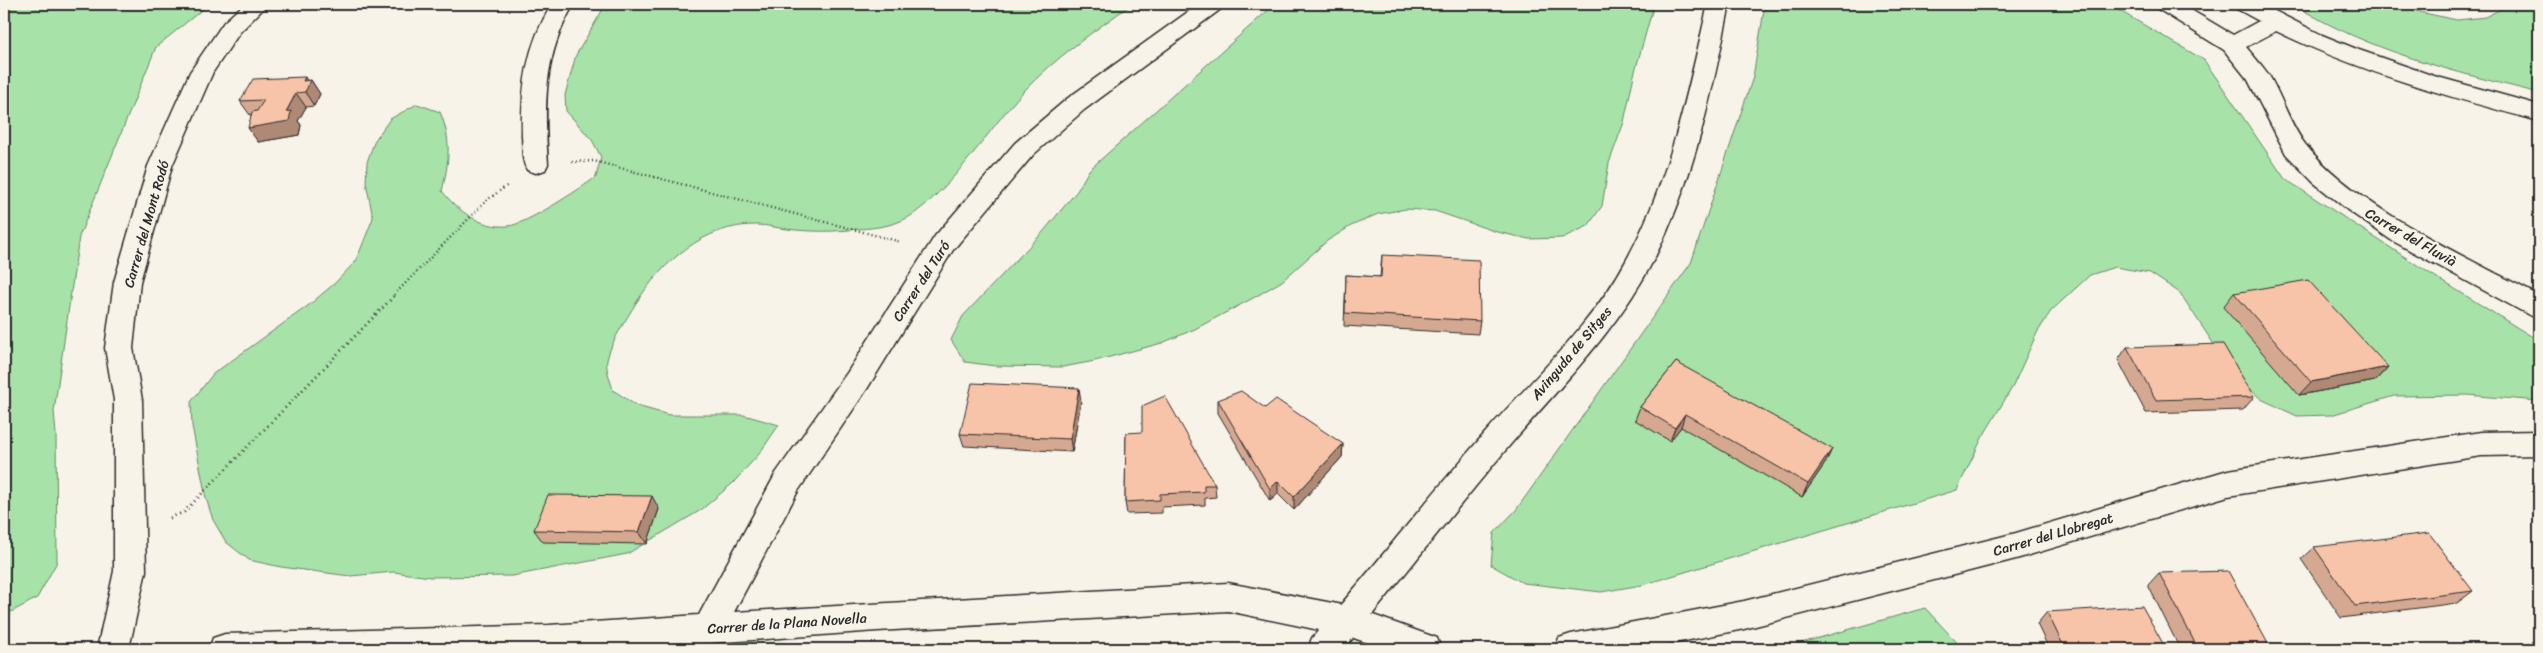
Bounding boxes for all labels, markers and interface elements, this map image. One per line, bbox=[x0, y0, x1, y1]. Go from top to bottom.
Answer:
street label: Carrer del Mont Rodó bbox=[116, 157, 177, 291]
street label: Carrer del Fluvià bbox=[2360, 201, 2461, 274]
street label: Carrer del Turó bbox=[886, 235, 958, 327]
street label: Avinguda de Sitges bbox=[1524, 300, 1619, 407]
street label: Carrer del Llobregat bbox=[1990, 505, 2116, 564]
street label: Carrer de la Plana Novella bbox=[707, 605, 868, 642]

